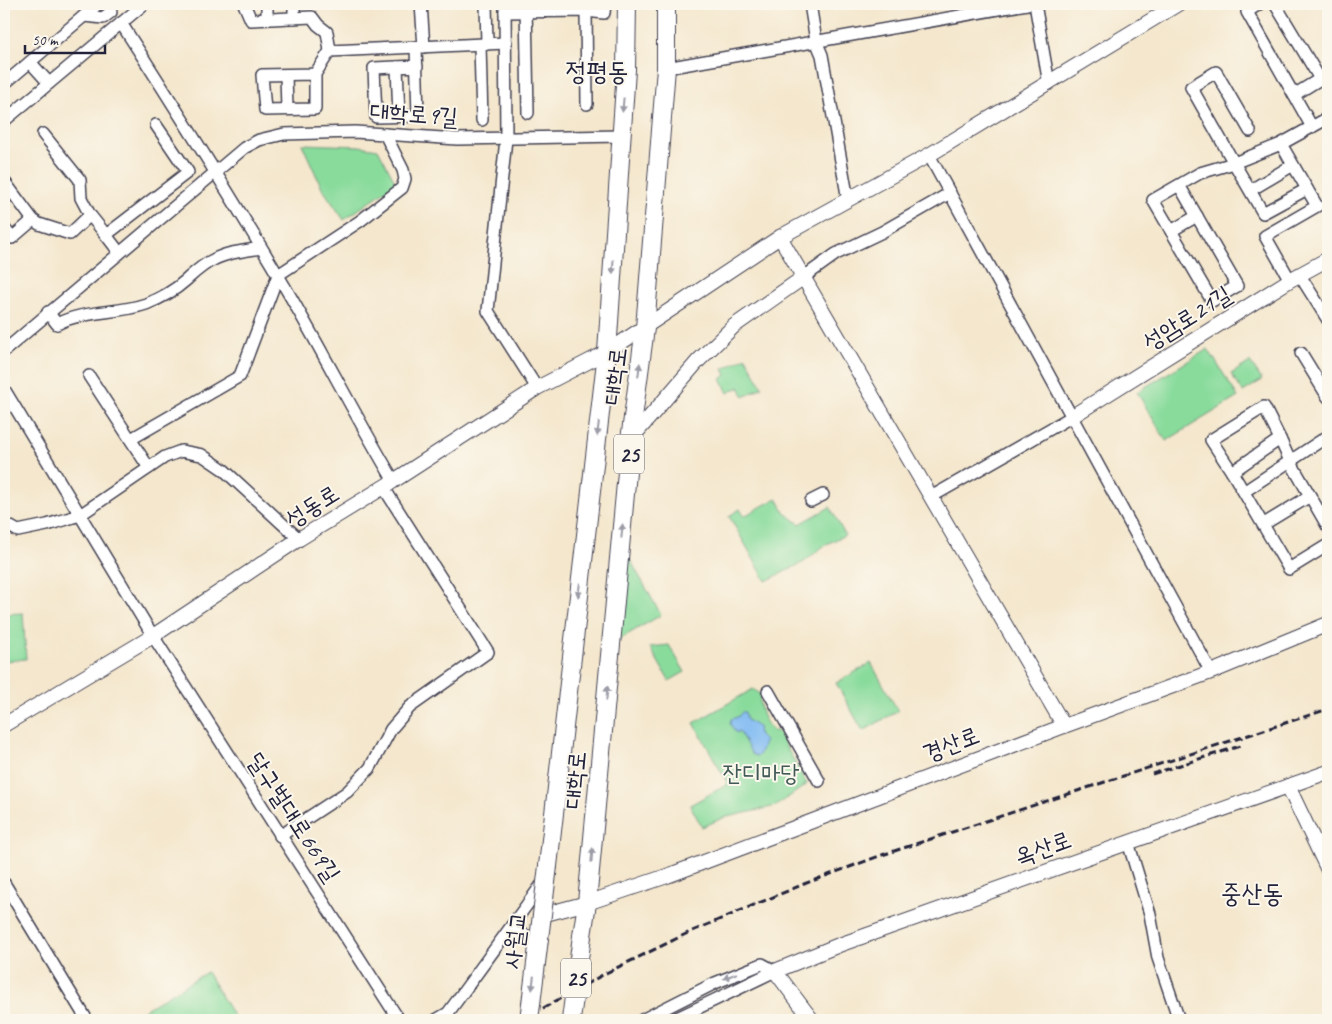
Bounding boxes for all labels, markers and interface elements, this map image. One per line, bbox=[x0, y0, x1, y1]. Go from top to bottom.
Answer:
scale bar bbox=[25, 22, 105, 54]
text: 50 m bbox=[32, 31, 59, 50]
district label: 정평동 bbox=[566, 55, 628, 88]
street label: 대학로9길 bbox=[369, 96, 459, 132]
one-way arrow bbox=[619, 97, 627, 113]
one-way arrow bbox=[608, 259, 616, 275]
street label: 성암로21길 bbox=[1137, 279, 1237, 357]
street label: 대학로 bbox=[597, 345, 633, 407]
one-way arrow bbox=[636, 361, 644, 377]
one-way arrow bbox=[594, 421, 602, 437]
road number: 25 bbox=[614, 434, 644, 474]
street label: 성동로 bbox=[279, 478, 345, 534]
one-way arrow bbox=[618, 523, 626, 539]
one-way arrow bbox=[575, 582, 583, 598]
one-way arrow bbox=[603, 685, 611, 701]
street label: 경산로 bbox=[919, 720, 983, 768]
street label: 달구벌대로669길 bbox=[241, 747, 347, 887]
street label: 대학로 bbox=[558, 750, 592, 810]
park label: 잔디마당 bbox=[722, 758, 800, 788]
street label: 옥산로 bbox=[1011, 824, 1075, 872]
one-way arrow bbox=[588, 846, 596, 862]
district label: 중산동 bbox=[1221, 877, 1283, 910]
street label: 사월교 bbox=[497, 909, 533, 971]
road number: 25 bbox=[561, 958, 591, 998]
one-way arrow bbox=[723, 973, 737, 981]
one-way arrow bbox=[529, 976, 537, 992]

